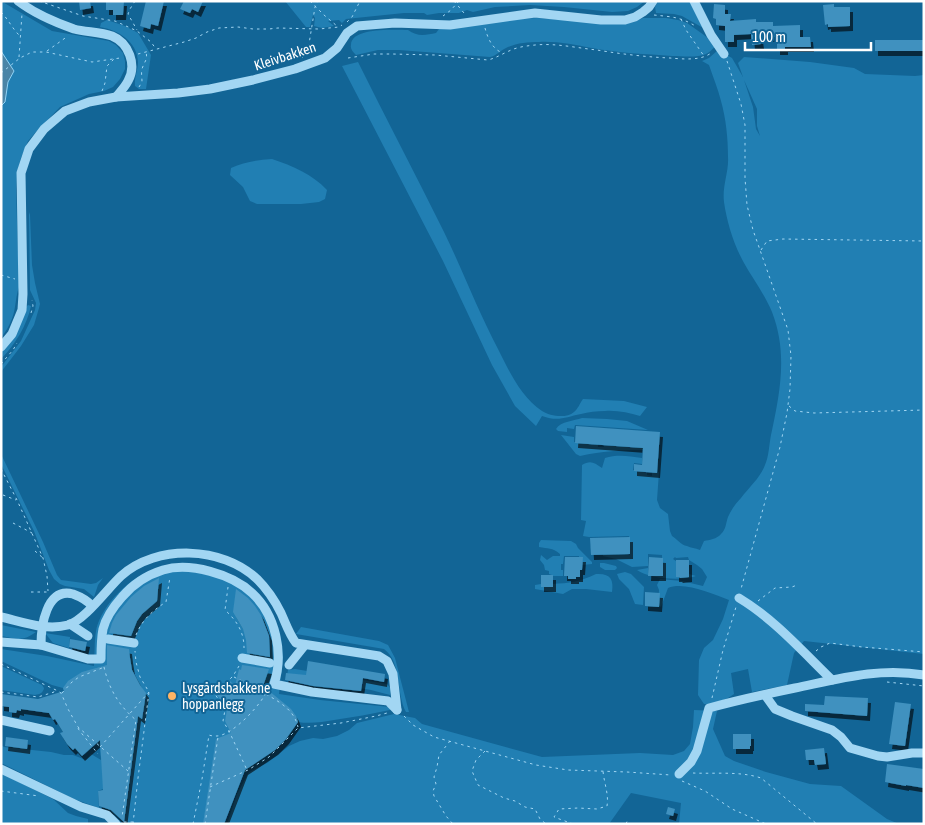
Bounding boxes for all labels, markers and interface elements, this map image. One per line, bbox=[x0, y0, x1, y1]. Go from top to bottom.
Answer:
scale bar bbox=[745, 20, 871, 52]
text: 100 m bbox=[752, 28, 786, 45]
street label: Kleivbakken bbox=[252, 38, 318, 74]
place label: Lysgårdsbakkene hoppanlegg bbox=[182, 680, 270, 712]
marker: Lysgårdsbakkene hoppanlegg bbox=[166, 690, 178, 702]

